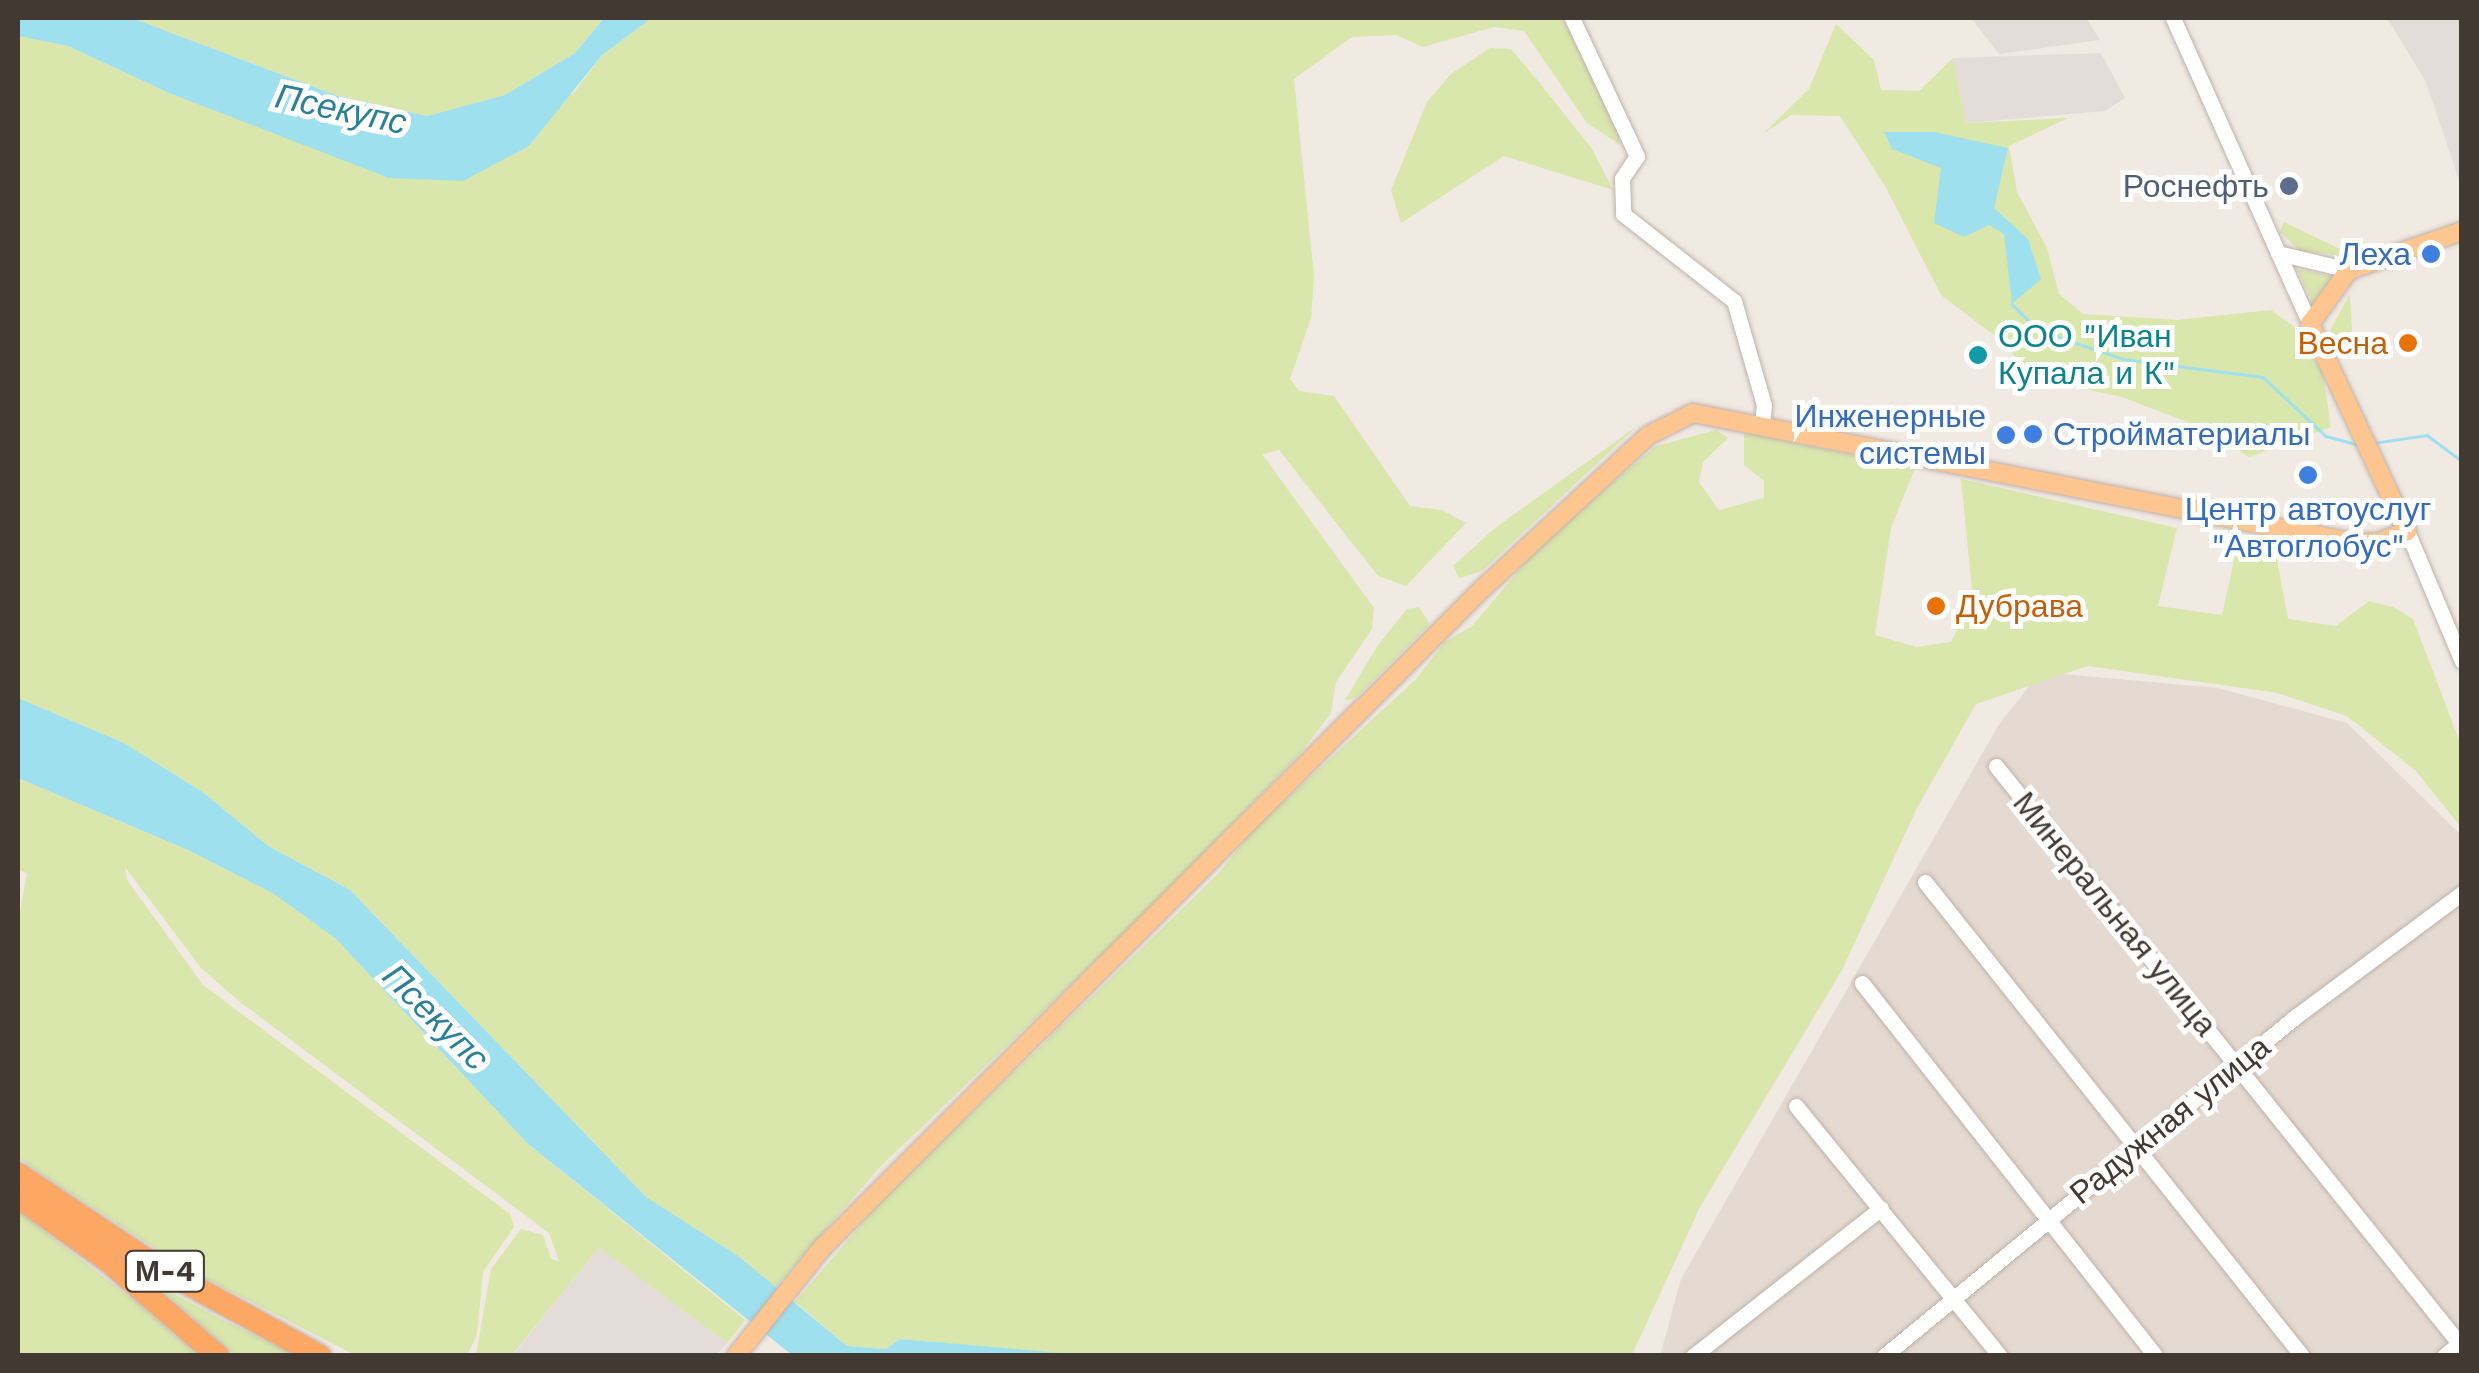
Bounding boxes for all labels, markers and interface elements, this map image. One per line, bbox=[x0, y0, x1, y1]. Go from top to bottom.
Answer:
water label: Псекупс bbox=[272, 75, 410, 143]
place label: Роснефть bbox=[2123, 167, 2269, 205]
marker: Роснефть bbox=[2278, 175, 2300, 197]
place label: Леха bbox=[2339, 235, 2411, 273]
marker: Леха bbox=[2420, 243, 2442, 265]
place label: ООО "Иван Купала и К" bbox=[1998, 318, 2175, 393]
place label: Весна bbox=[2297, 324, 2388, 362]
marker: Весна bbox=[2397, 332, 2419, 354]
marker: ООО "Иван Купала и К" bbox=[1967, 344, 1989, 366]
place label: Инженерные системы bbox=[1794, 398, 1986, 473]
place label: Стройматериалы bbox=[2053, 415, 2311, 453]
marker: Стройматериалы bbox=[2022, 423, 2044, 445]
marker: Инженерные системы bbox=[1995, 424, 2017, 446]
marker: Центр автоуслуг "Автоглобус" bbox=[2297, 464, 2319, 486]
place label: Центр автоуслуг "Автоглобус" bbox=[2185, 491, 2431, 566]
place label: Дубрава bbox=[1956, 587, 2083, 625]
marker: Дубрава bbox=[1925, 595, 1947, 617]
street label: Минеральная улица bbox=[2005, 784, 2225, 1044]
water label: Псекупс bbox=[374, 955, 498, 1079]
street label: Радужная улица bbox=[2062, 1028, 2278, 1212]
road number: М-4 bbox=[122, 1246, 208, 1296]

